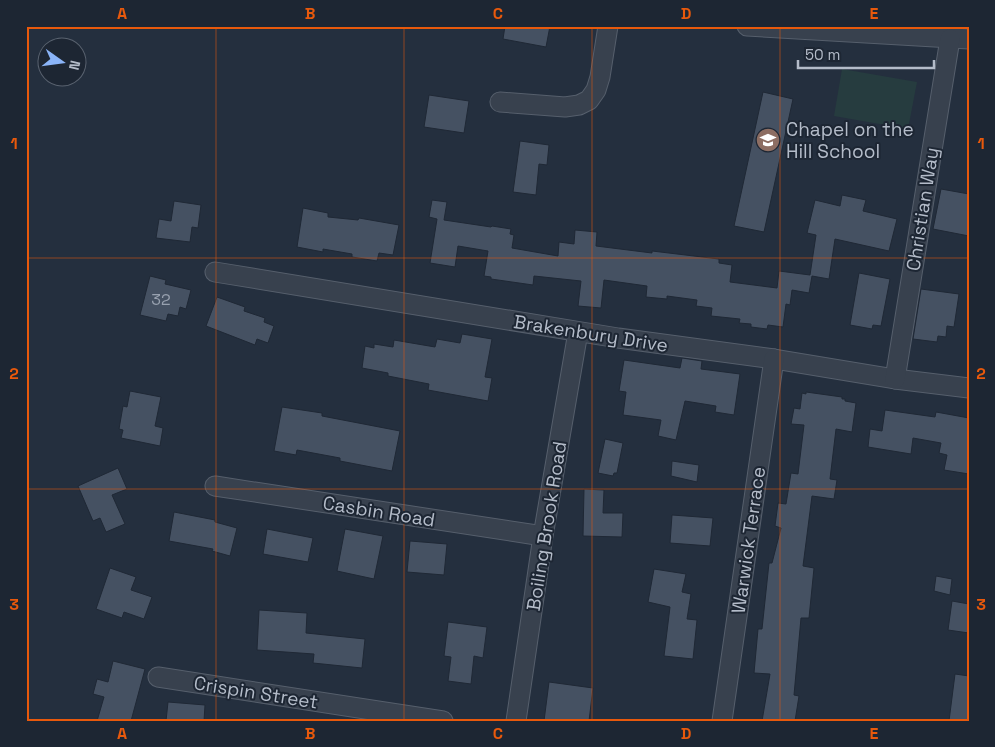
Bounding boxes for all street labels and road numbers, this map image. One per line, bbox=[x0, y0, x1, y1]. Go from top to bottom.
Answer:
street label: Christian Way bbox=[900, 145, 945, 273]
street label: Brakenbury Drive bbox=[512, 309, 670, 358]
street label: Boiling Brook Road bbox=[521, 439, 572, 613]
street label: Warwick Terrace bbox=[726, 465, 771, 615]
street label: Casbin Road bbox=[321, 490, 437, 533]
street label: Crispin Street bbox=[192, 670, 320, 715]

